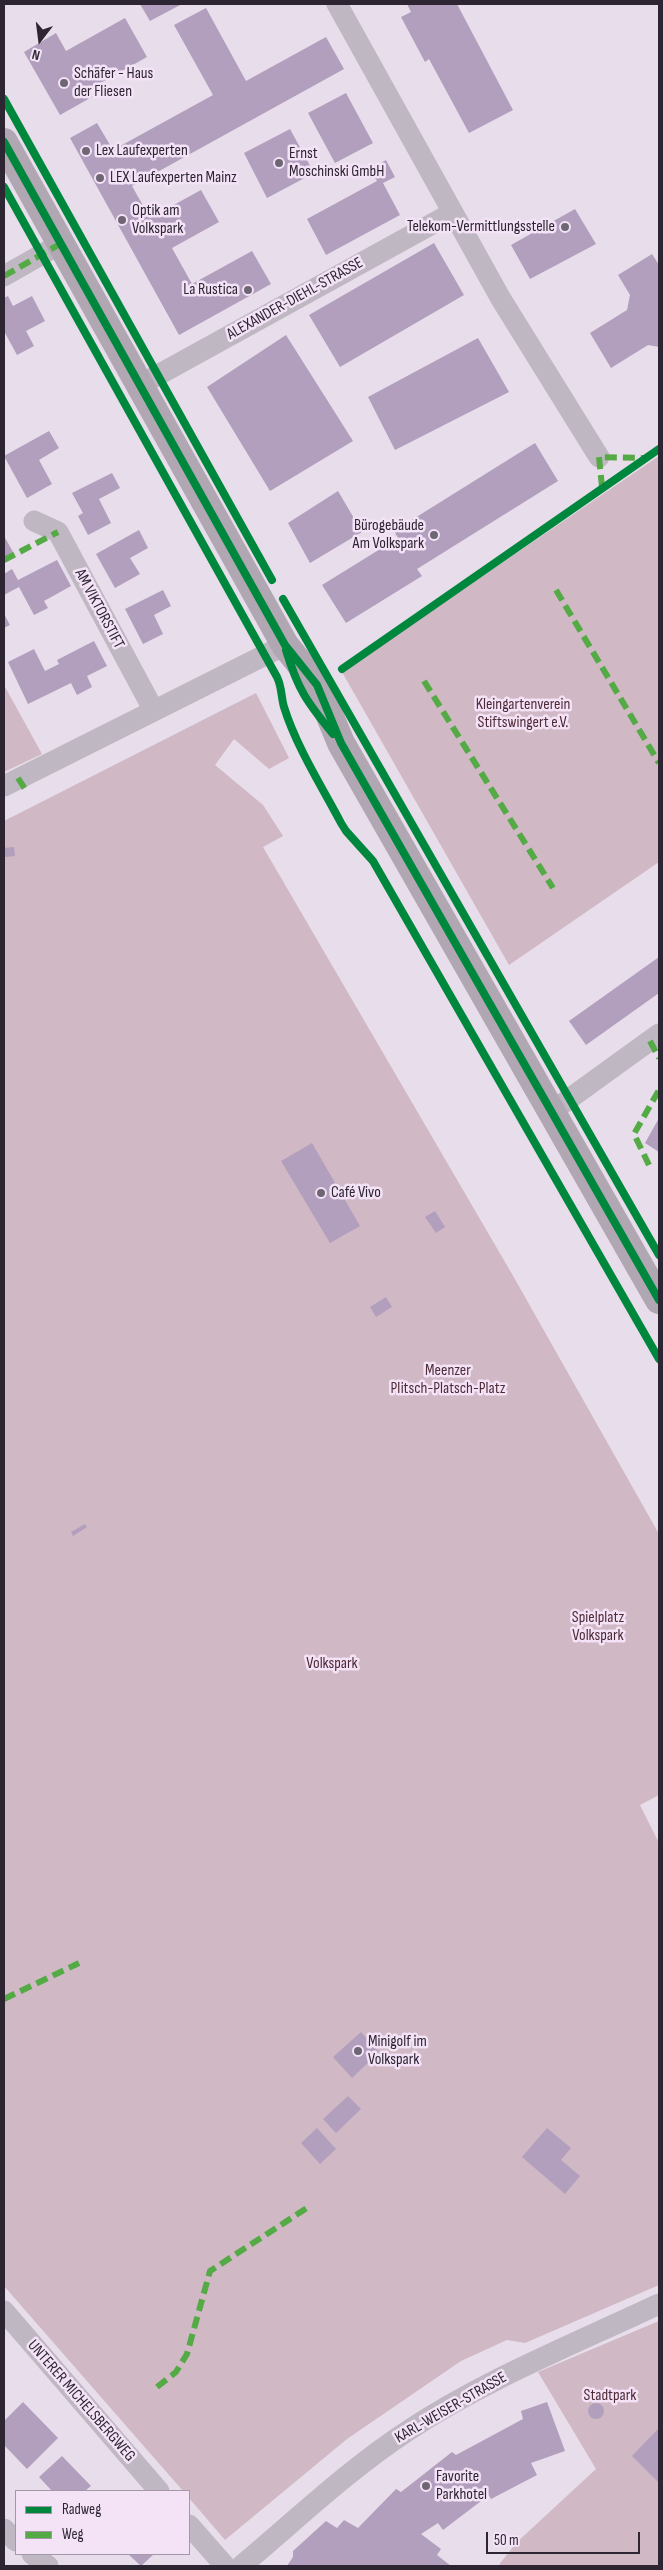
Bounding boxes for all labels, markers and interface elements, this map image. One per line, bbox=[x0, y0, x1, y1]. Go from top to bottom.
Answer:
north arrow bbox=[15, 15, 65, 65]
text: N bbox=[30, 46, 42, 64]
place label: Schäfer - Haus der Fliesen bbox=[74, 64, 153, 102]
marker: Schäfer - Haus der Fliesen bbox=[58, 77, 70, 89]
place label: Lex Laufexperten bbox=[96, 141, 188, 161]
place label: Ernst Moschinski GmbH bbox=[289, 144, 384, 182]
marker: Lex Laufexperten bbox=[80, 145, 92, 157]
marker: Ernst Moschinski GmbH bbox=[273, 157, 285, 169]
place label: LEX Laufexperten Mainz bbox=[110, 168, 237, 188]
marker: LEX Laufexperten Mainz bbox=[94, 172, 106, 184]
place label: Optik am Volkspark bbox=[132, 201, 183, 239]
marker: Optik am Volkspark bbox=[116, 214, 128, 226]
place label: Telekom-Vermittlungsstelle bbox=[407, 217, 555, 237]
marker: Telekom-Vermittlungsstelle bbox=[559, 221, 571, 233]
street label: ALEXANDER-DIEHL-STRASSE bbox=[224, 254, 366, 344]
place label: La Rustica bbox=[183, 280, 238, 300]
marker: La Rustica bbox=[242, 284, 254, 296]
place label: Bürogebäude Am Volkspark bbox=[353, 516, 424, 554]
marker: Bürogebäude Am Volkspark bbox=[428, 529, 440, 541]
street label: AM VIKTORSTIFT bbox=[70, 566, 128, 652]
park label: Kleingartenverein Stiftswingert e.V. bbox=[476, 695, 570, 733]
place label: Café Vivo bbox=[331, 1183, 381, 1203]
marker: Café Vivo bbox=[315, 1187, 327, 1199]
park label: Meenzer Plitsch-Platsch-Platz bbox=[391, 1361, 505, 1399]
park label: Spielplatz Volkspark bbox=[572, 1608, 624, 1646]
park label: Volkspark bbox=[306, 1654, 358, 1674]
place label: Minigolf im Volkspark bbox=[368, 2032, 427, 2070]
marker: Minigolf im Volkspark bbox=[352, 2045, 364, 2057]
street label: UNTERER MICHELSBERGWEG bbox=[23, 2336, 139, 2466]
street label: KARL-WEISER-STRASSE bbox=[392, 2368, 510, 2448]
park label: Stadtpark bbox=[584, 2386, 636, 2406]
place label: Favorite Parkhotel bbox=[436, 2467, 487, 2505]
marker: Favorite Parkhotel bbox=[420, 2480, 432, 2492]
legend bbox=[15, 2490, 190, 2555]
text: Radweg bbox=[62, 2500, 101, 2519]
scale bar bbox=[488, 2522, 642, 2554]
text: Weg bbox=[62, 2525, 84, 2544]
text: 50 m bbox=[494, 2531, 519, 2550]

